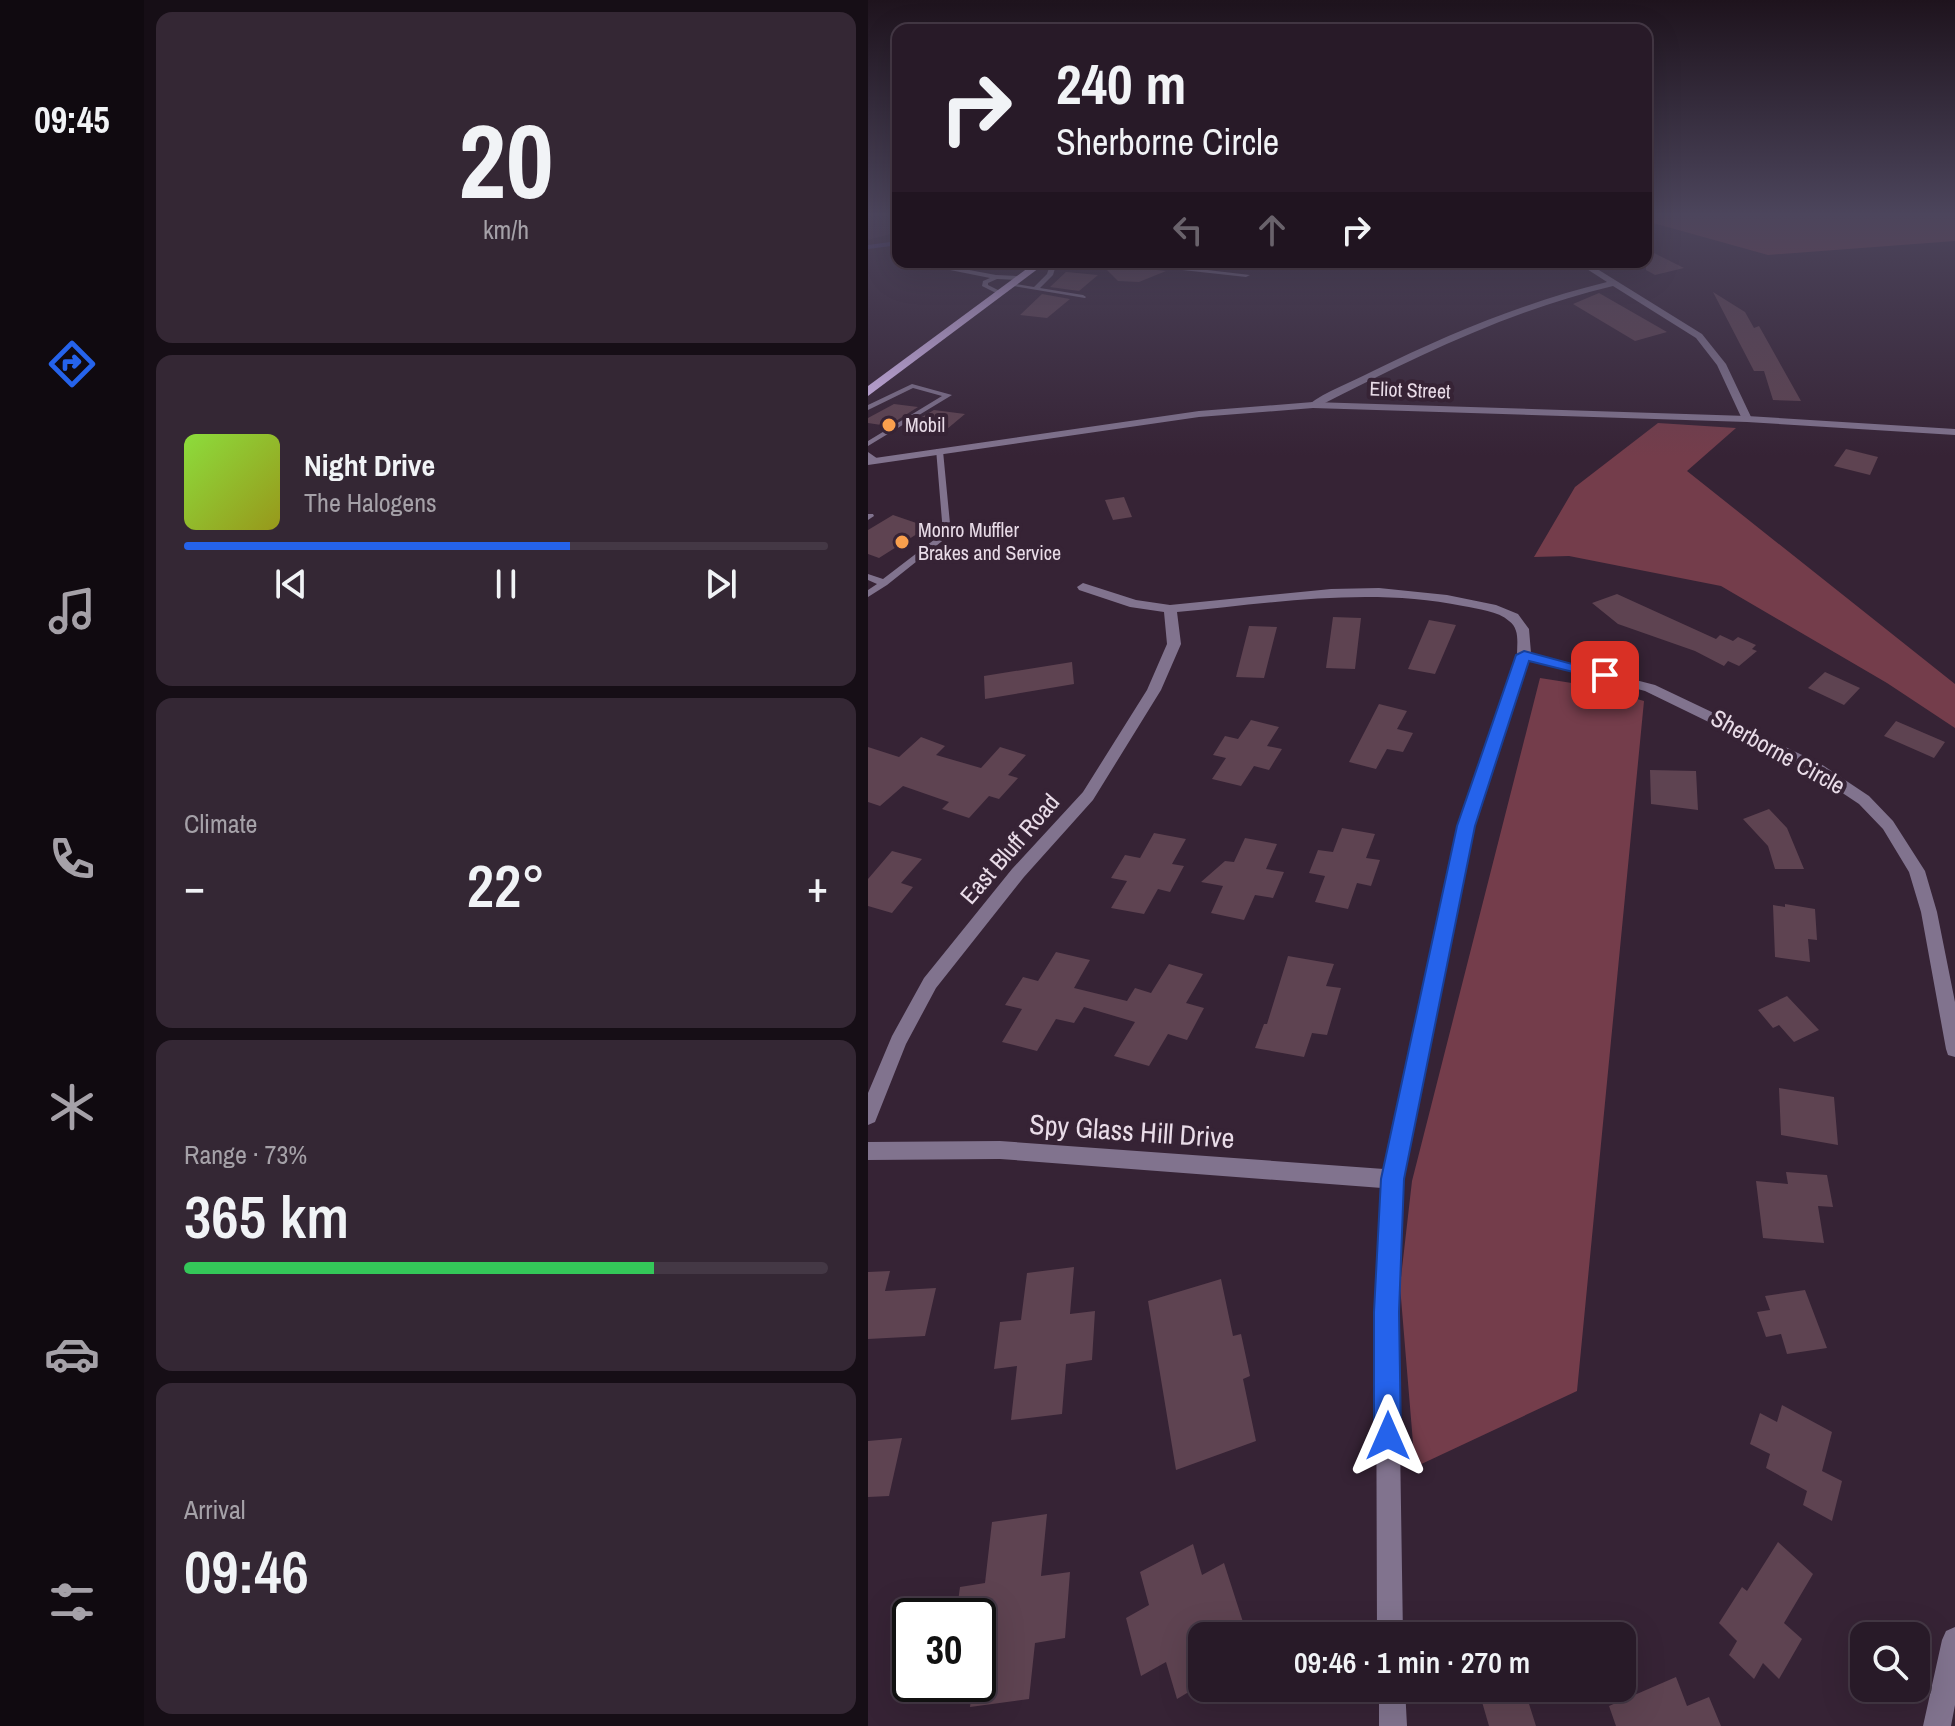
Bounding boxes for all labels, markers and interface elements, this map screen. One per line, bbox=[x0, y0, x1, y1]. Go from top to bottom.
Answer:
text: 240 m bbox=[1056, 46, 1186, 121]
icon: right bbox=[924, 56, 1028, 160]
text: 20 bbox=[459, 90, 553, 230]
text: 09:45 bbox=[34, 96, 110, 144]
text: Sherborne Circle bbox=[1056, 118, 1279, 166]
icon: left bbox=[1166, 208, 1210, 252]
icon: ahead bbox=[1250, 208, 1294, 252]
icon: right bbox=[1334, 208, 1378, 252]
text: km/h bbox=[483, 212, 529, 247]
icon: directions bbox=[44, 336, 100, 392]
street label: Eliot Street bbox=[1369, 375, 1451, 404]
place label: Mobil bbox=[905, 411, 945, 438]
marker: Mobil bbox=[880, 416, 898, 434]
text: Night Drive bbox=[304, 445, 435, 485]
text: The Halogens bbox=[304, 485, 437, 520]
place label: Monro Muffler Brakes and Service bbox=[918, 516, 1061, 566]
marker: Monro Muffler Brakes and Service bbox=[893, 533, 911, 551]
icon: previous bbox=[269, 562, 313, 606]
icon: pause bbox=[484, 562, 528, 606]
icon: next bbox=[699, 562, 743, 606]
icon: music bbox=[44, 583, 100, 639]
pin bbox=[1571, 641, 1639, 709]
icon: arrive bbox=[1583, 653, 1627, 697]
street label: Sherborne Circle bbox=[1706, 701, 1851, 801]
street label: East Bluff Road bbox=[952, 786, 1066, 910]
text: Climate bbox=[184, 806, 257, 841]
icon: phone bbox=[44, 831, 100, 887]
text: 22° bbox=[467, 845, 545, 926]
text: − bbox=[184, 856, 205, 916]
text: + bbox=[807, 856, 828, 916]
icon: climate bbox=[44, 1079, 100, 1135]
street label: Spy Glass Hill Drive bbox=[1028, 1105, 1236, 1157]
text: Range · 73% bbox=[184, 1137, 307, 1172]
text: 365 km bbox=[184, 1176, 349, 1257]
icon: car bbox=[44, 1326, 100, 1382]
position arrow bbox=[1346, 1394, 1430, 1478]
text: Arrival bbox=[184, 1492, 246, 1527]
text: 09:46 bbox=[184, 1531, 309, 1612]
icon: filters bbox=[44, 1574, 100, 1630]
speed limit sign: 30 bbox=[892, 1598, 996, 1702]
map controls bbox=[1850, 1622, 1930, 1702]
button: search bbox=[1850, 1622, 1930, 1702]
text: 09:46 · 1 min · 270 m bbox=[1294, 1642, 1530, 1682]

